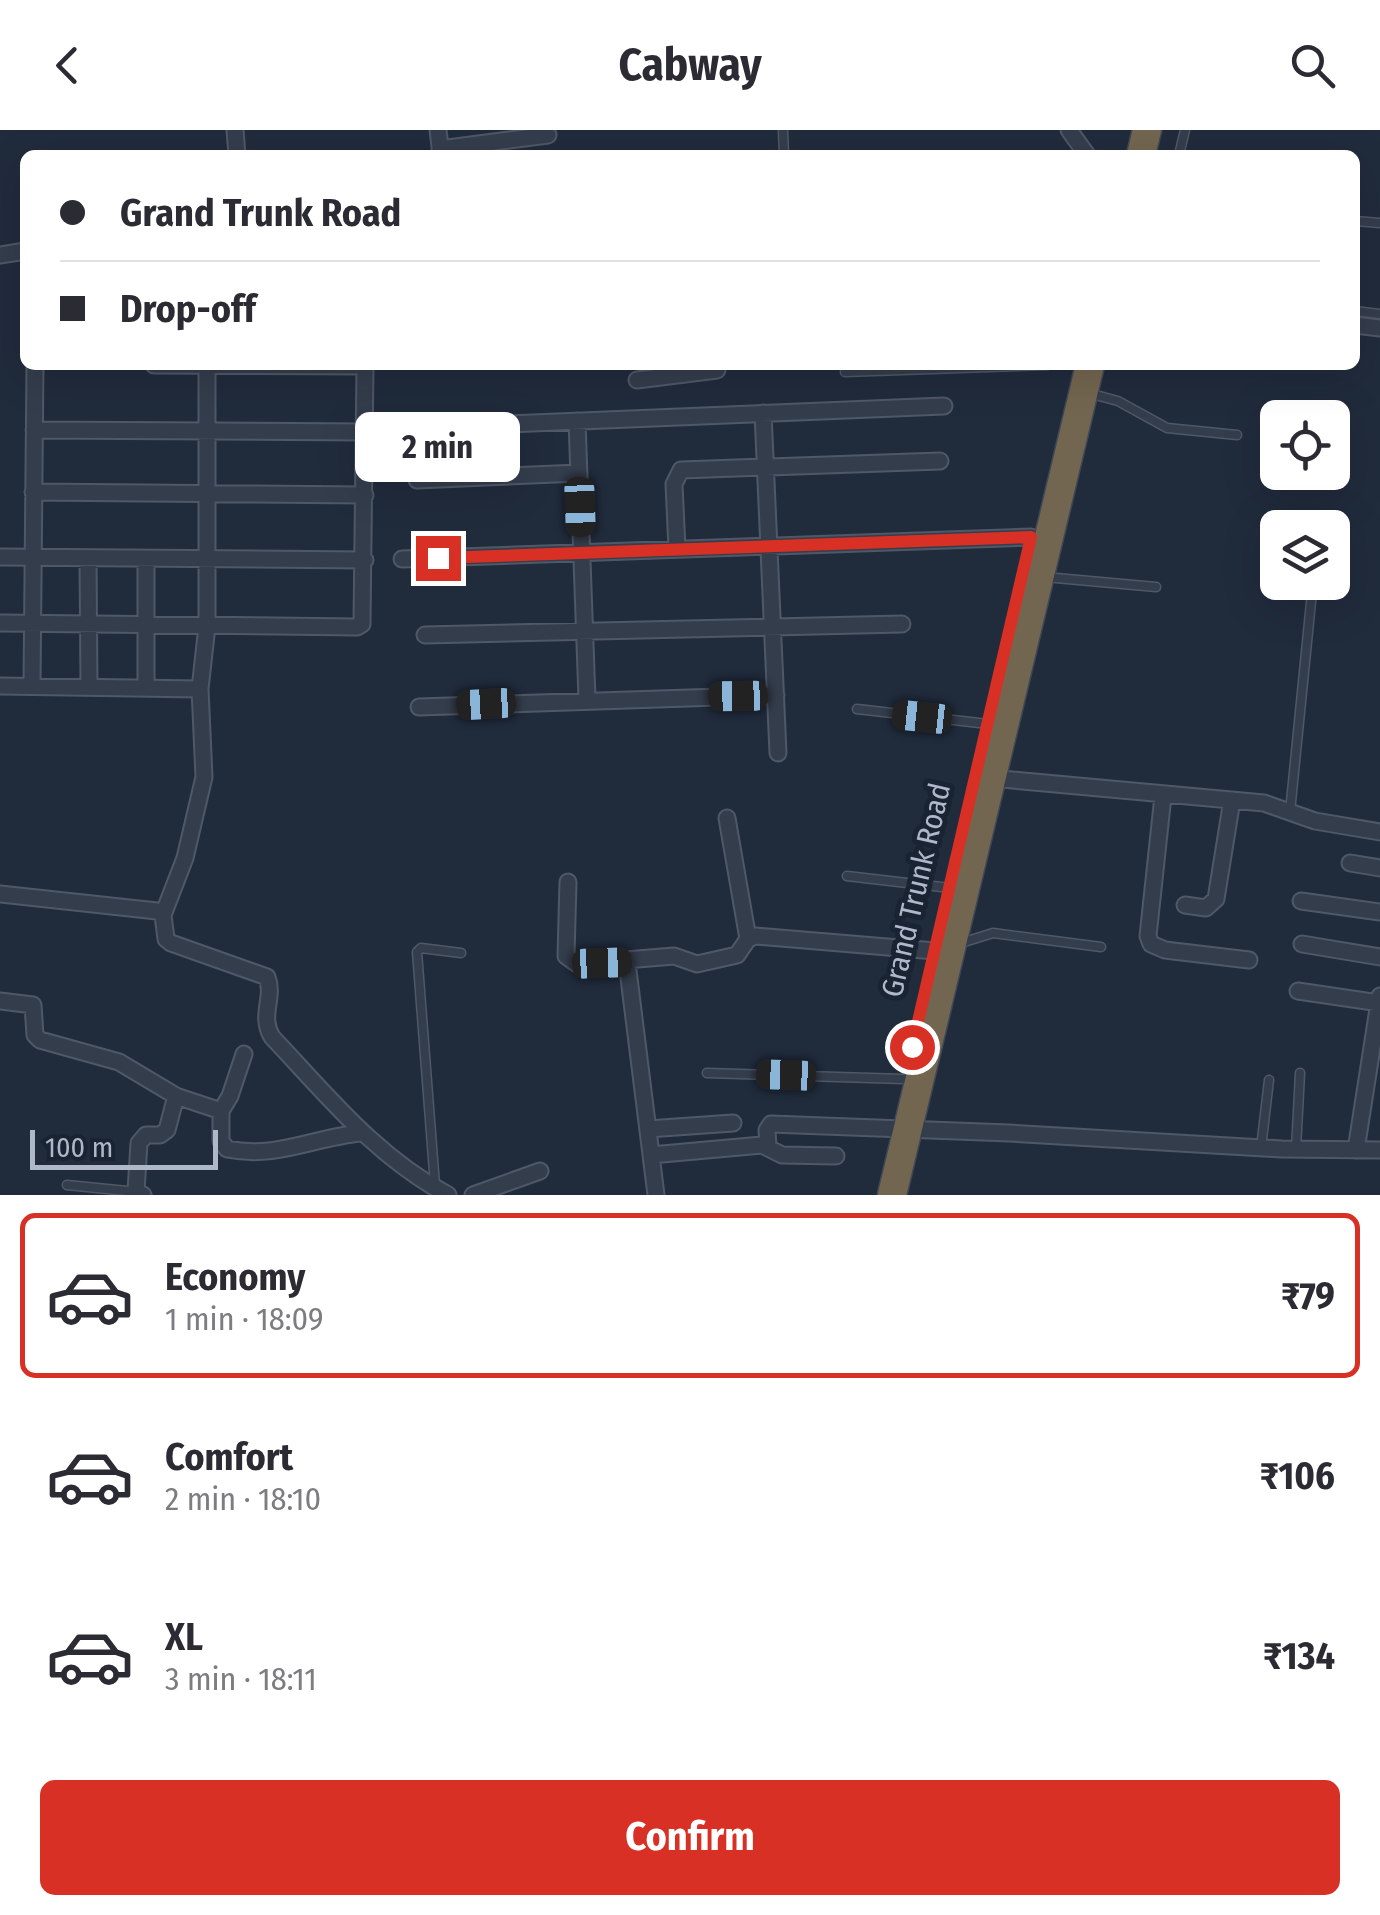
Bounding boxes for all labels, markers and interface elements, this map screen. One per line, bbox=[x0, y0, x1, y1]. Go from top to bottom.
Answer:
icon: back bbox=[40, 38, 95, 93]
text: Cabway bbox=[618, 38, 762, 92]
icon: search bbox=[1285, 38, 1340, 93]
text: Grand Trunk Road bbox=[120, 190, 401, 236]
text: Drop-off bbox=[120, 286, 256, 332]
map controls bbox=[1260, 400, 1350, 600]
button: locate bbox=[1260, 400, 1350, 490]
callout: 2 min bbox=[356, 413, 520, 483]
text: 2 min bbox=[402, 428, 473, 466]
car bbox=[564, 476, 596, 538]
button: layers bbox=[1260, 510, 1350, 600]
route end bbox=[416, 536, 461, 581]
car bbox=[708, 680, 768, 712]
car bbox=[455, 687, 517, 721]
car bbox=[891, 699, 953, 735]
street label: Grand Trunk Road bbox=[874, 779, 958, 1001]
car bbox=[571, 947, 633, 979]
route start bbox=[890, 1025, 935, 1070]
car bbox=[755, 1059, 817, 1091]
scale bar bbox=[30, 1125, 218, 1170]
text: 100 m bbox=[45, 1131, 113, 1164]
icon: car bbox=[45, 1251, 135, 1341]
text: Economy bbox=[165, 1254, 305, 1300]
text: ₹79 bbox=[1281, 1273, 1335, 1319]
text: 1 min · 18:09 bbox=[165, 1300, 324, 1338]
icon: car bbox=[45, 1431, 135, 1521]
text: Comfort bbox=[165, 1434, 293, 1480]
text: ₹106 bbox=[1260, 1453, 1335, 1499]
text: 2 min · 18:10 bbox=[165, 1480, 321, 1518]
icon: car bbox=[45, 1611, 135, 1701]
text: XL bbox=[165, 1614, 203, 1660]
text: ₹134 bbox=[1263, 1633, 1335, 1679]
text: 3 min · 18:11 bbox=[165, 1660, 317, 1698]
button: Confirm bbox=[40, 1780, 1340, 1895]

